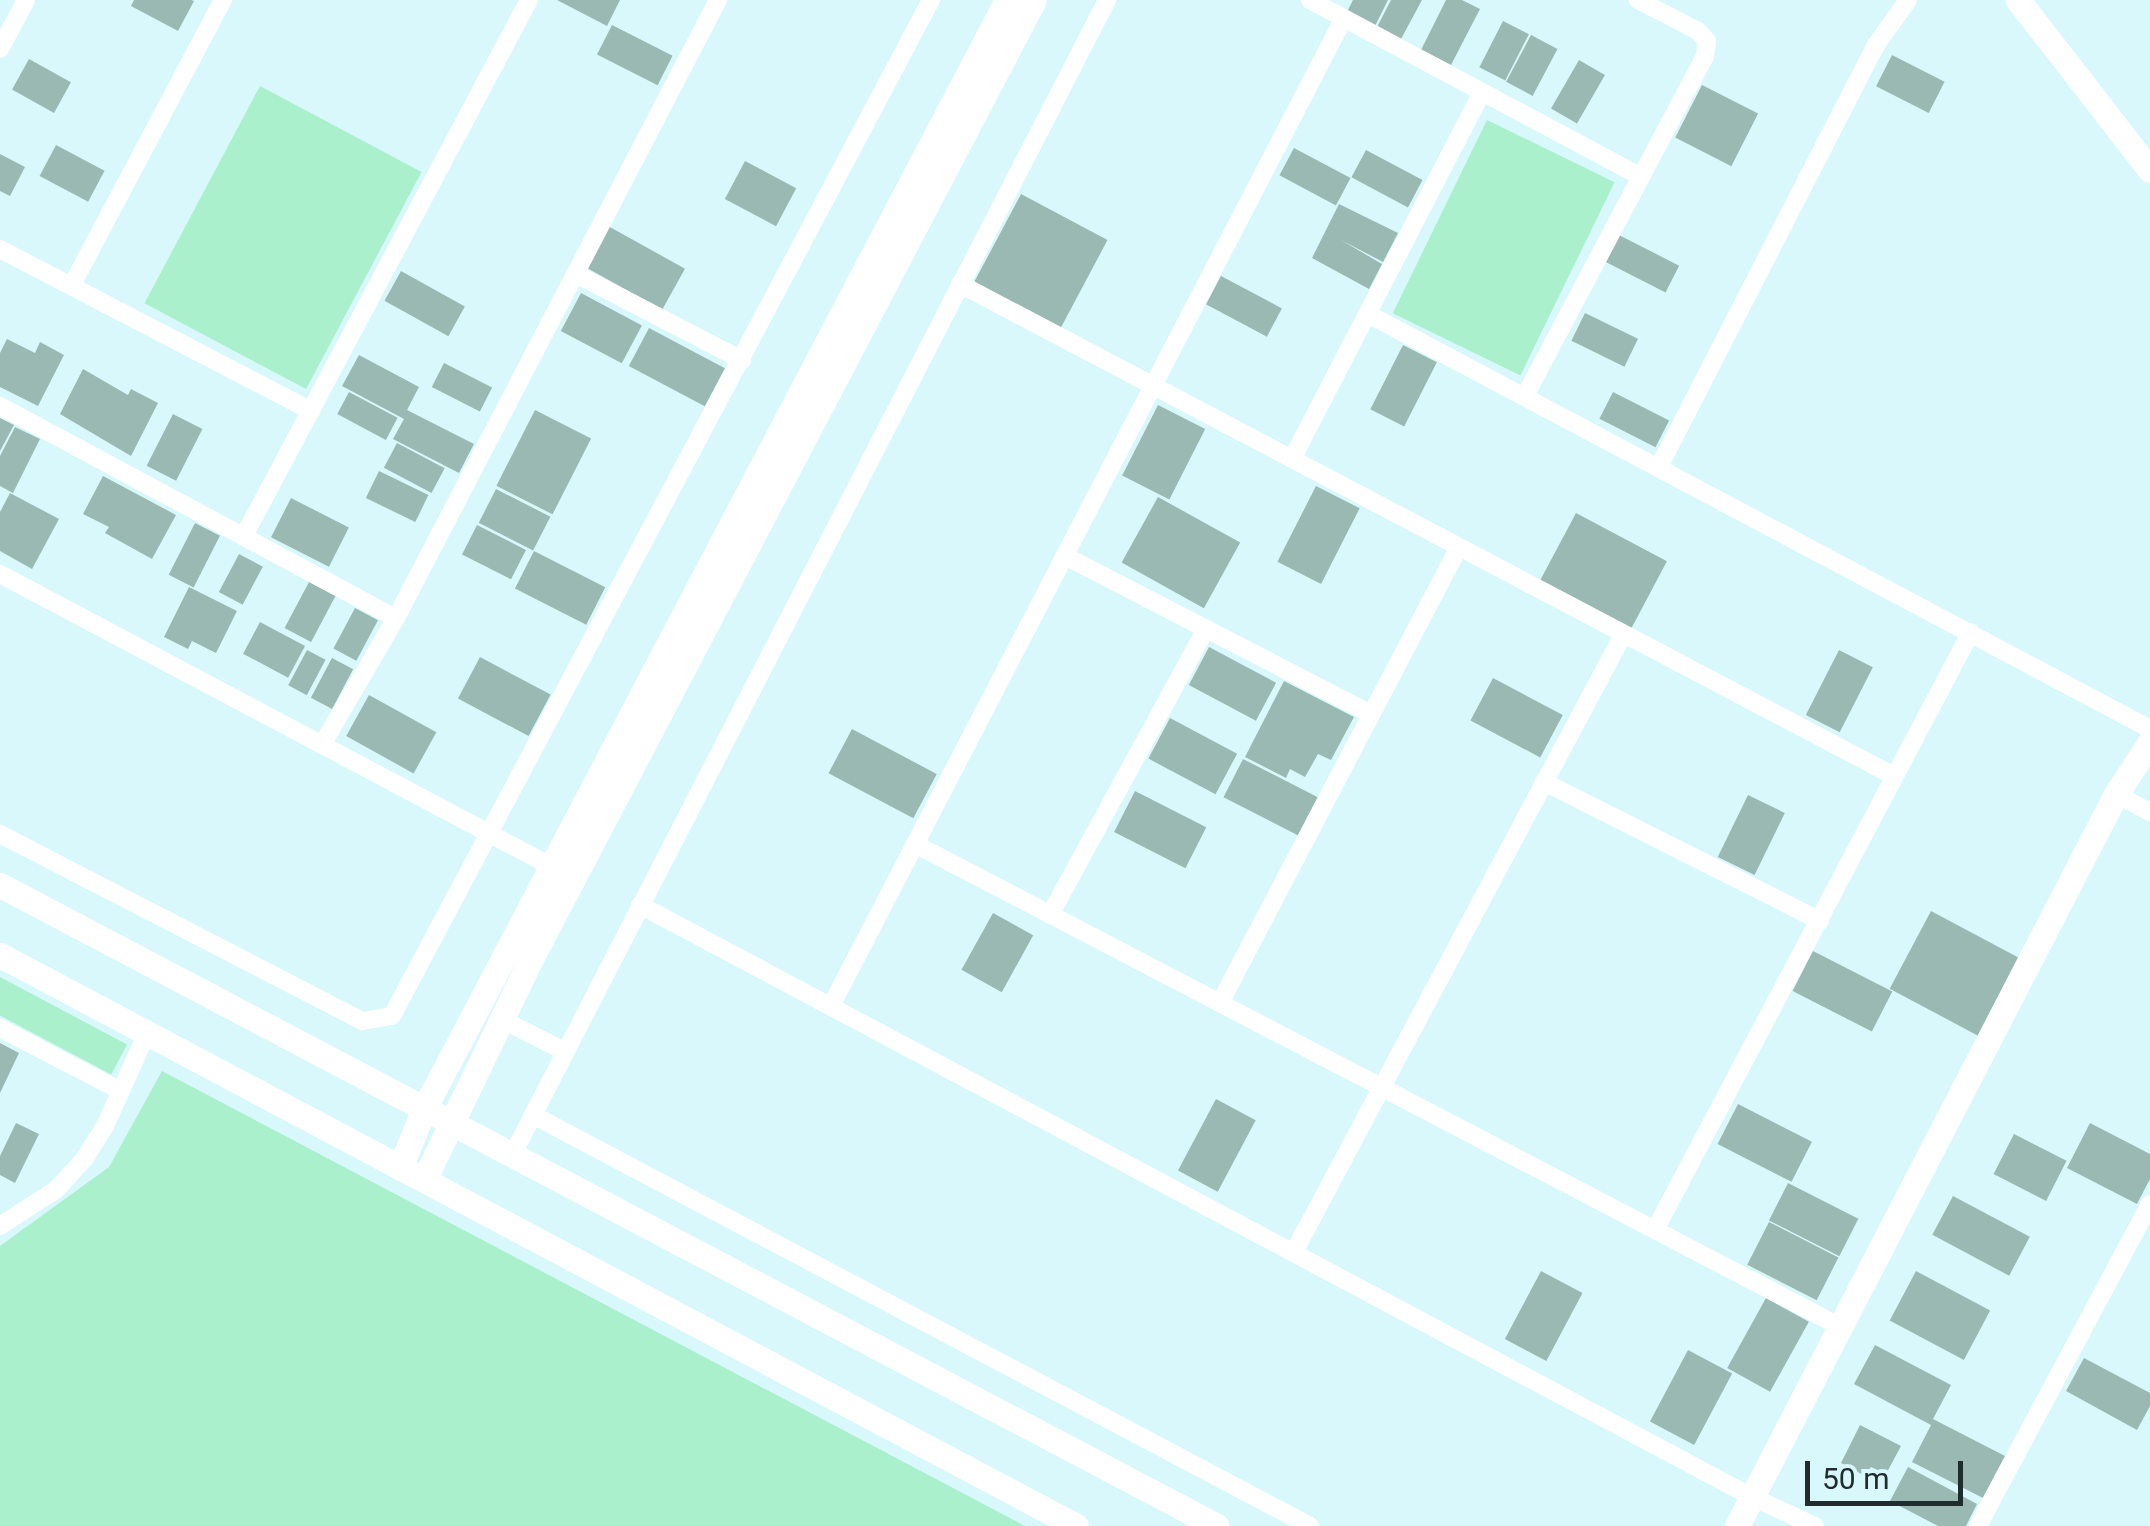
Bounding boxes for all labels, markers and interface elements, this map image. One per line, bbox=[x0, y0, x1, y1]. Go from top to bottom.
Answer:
scale bar bbox=[1810, 1441, 1968, 1503]
text: 50 m bbox=[1822, 1461, 1889, 1496]

